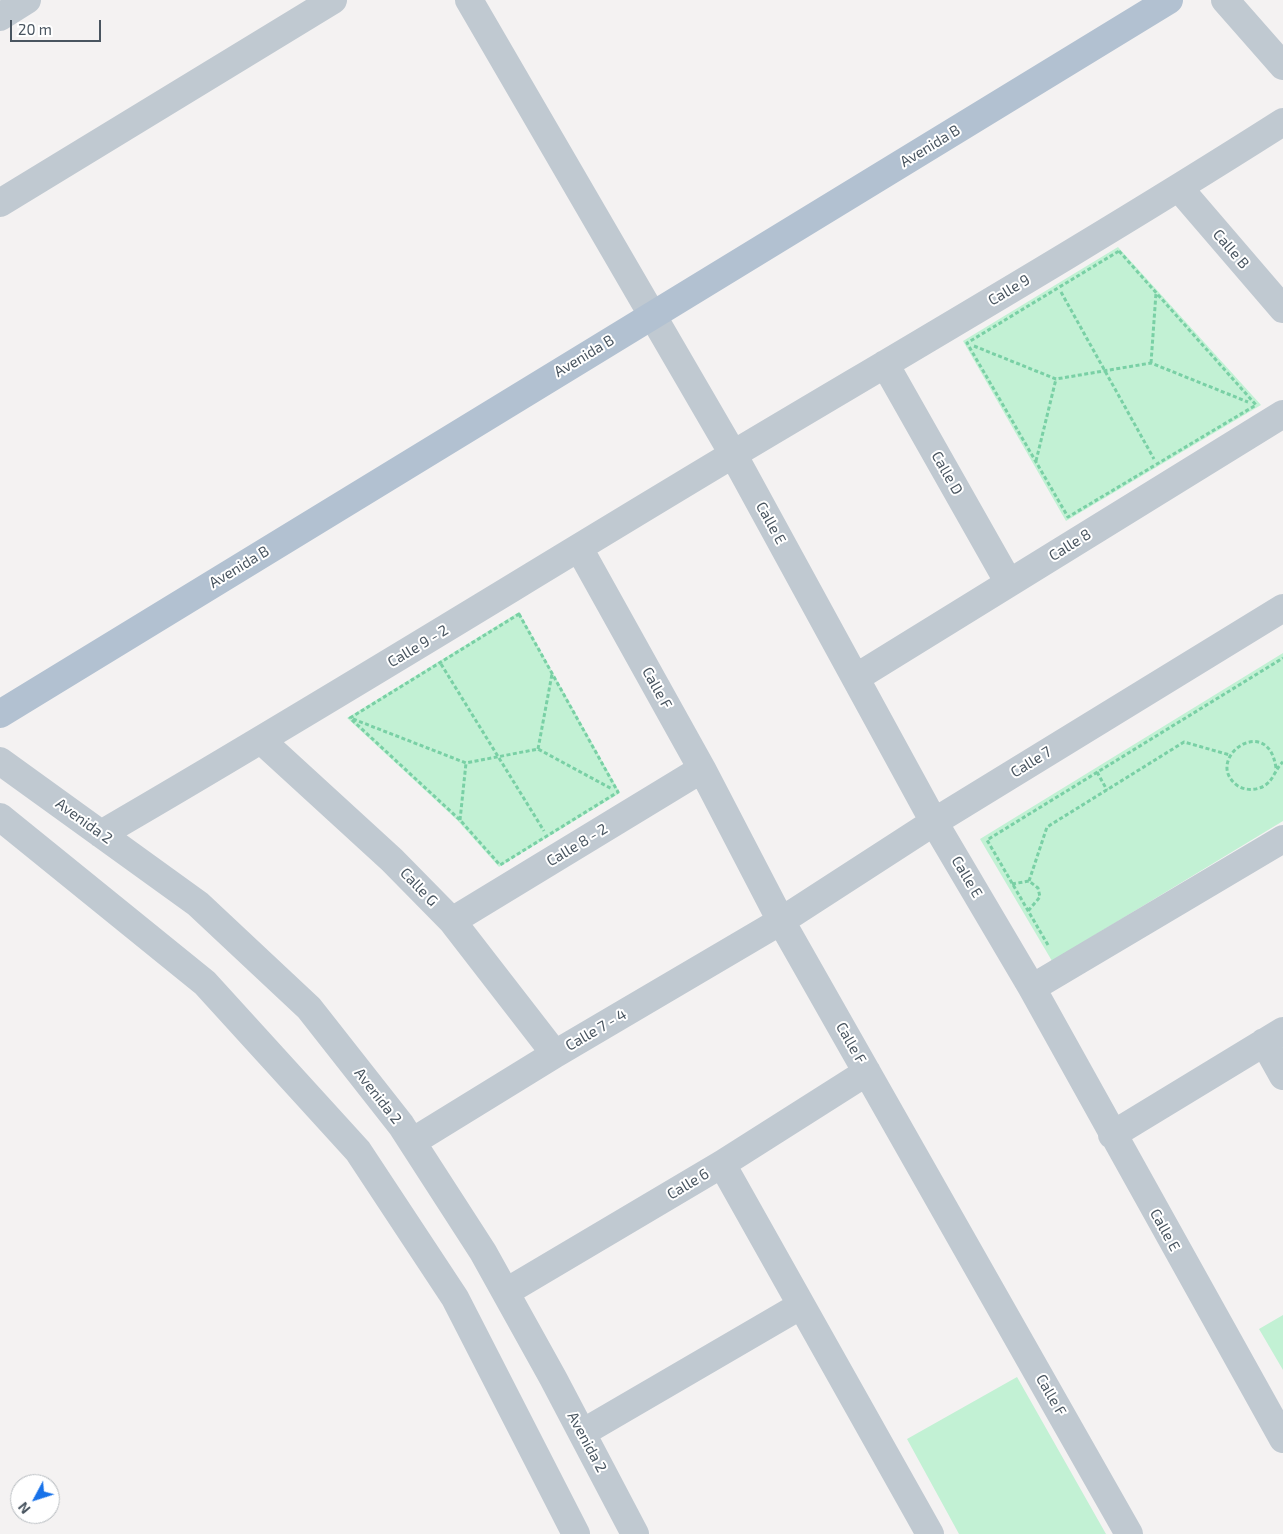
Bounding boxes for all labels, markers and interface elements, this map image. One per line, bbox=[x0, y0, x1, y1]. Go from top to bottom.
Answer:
scale bar bbox=[12, 10, 104, 42]
text: 20 m bbox=[18, 20, 52, 38]
street label: Avenida B bbox=[897, 121, 963, 171]
street label: Calle B bbox=[1209, 226, 1253, 272]
street label: Calle 9 bbox=[985, 271, 1033, 309]
street label: Avenida B bbox=[551, 331, 617, 381]
street label: Calle D bbox=[927, 448, 967, 498]
street label: Calle E bbox=[752, 499, 790, 547]
street label: Calle 8 bbox=[1046, 525, 1094, 565]
street label: Avenida B bbox=[206, 542, 272, 592]
street label: Calle 9 - 2 bbox=[384, 621, 452, 671]
street label: Calle F bbox=[638, 664, 676, 712]
street label: Calle 7 bbox=[1007, 743, 1055, 781]
street label: Avenida 2 bbox=[52, 794, 116, 848]
street label: Calle 8 - 2 bbox=[543, 820, 611, 870]
street label: Calle E bbox=[948, 853, 986, 901]
street label: Calle G bbox=[396, 864, 442, 910]
street label: Calle 7 - 4 bbox=[562, 1005, 630, 1055]
street label: Calle F bbox=[832, 1019, 870, 1067]
street label: Avenida 2 bbox=[351, 1064, 405, 1128]
street label: Calle 6 bbox=[664, 1165, 712, 1203]
street label: Calle E bbox=[1146, 1206, 1184, 1254]
street label: Calle F bbox=[1032, 1371, 1070, 1419]
street label: Avenida 2 bbox=[564, 1409, 610, 1475]
north arrow bbox=[10, 1474, 60, 1524]
text: N bbox=[14, 1499, 34, 1518]

